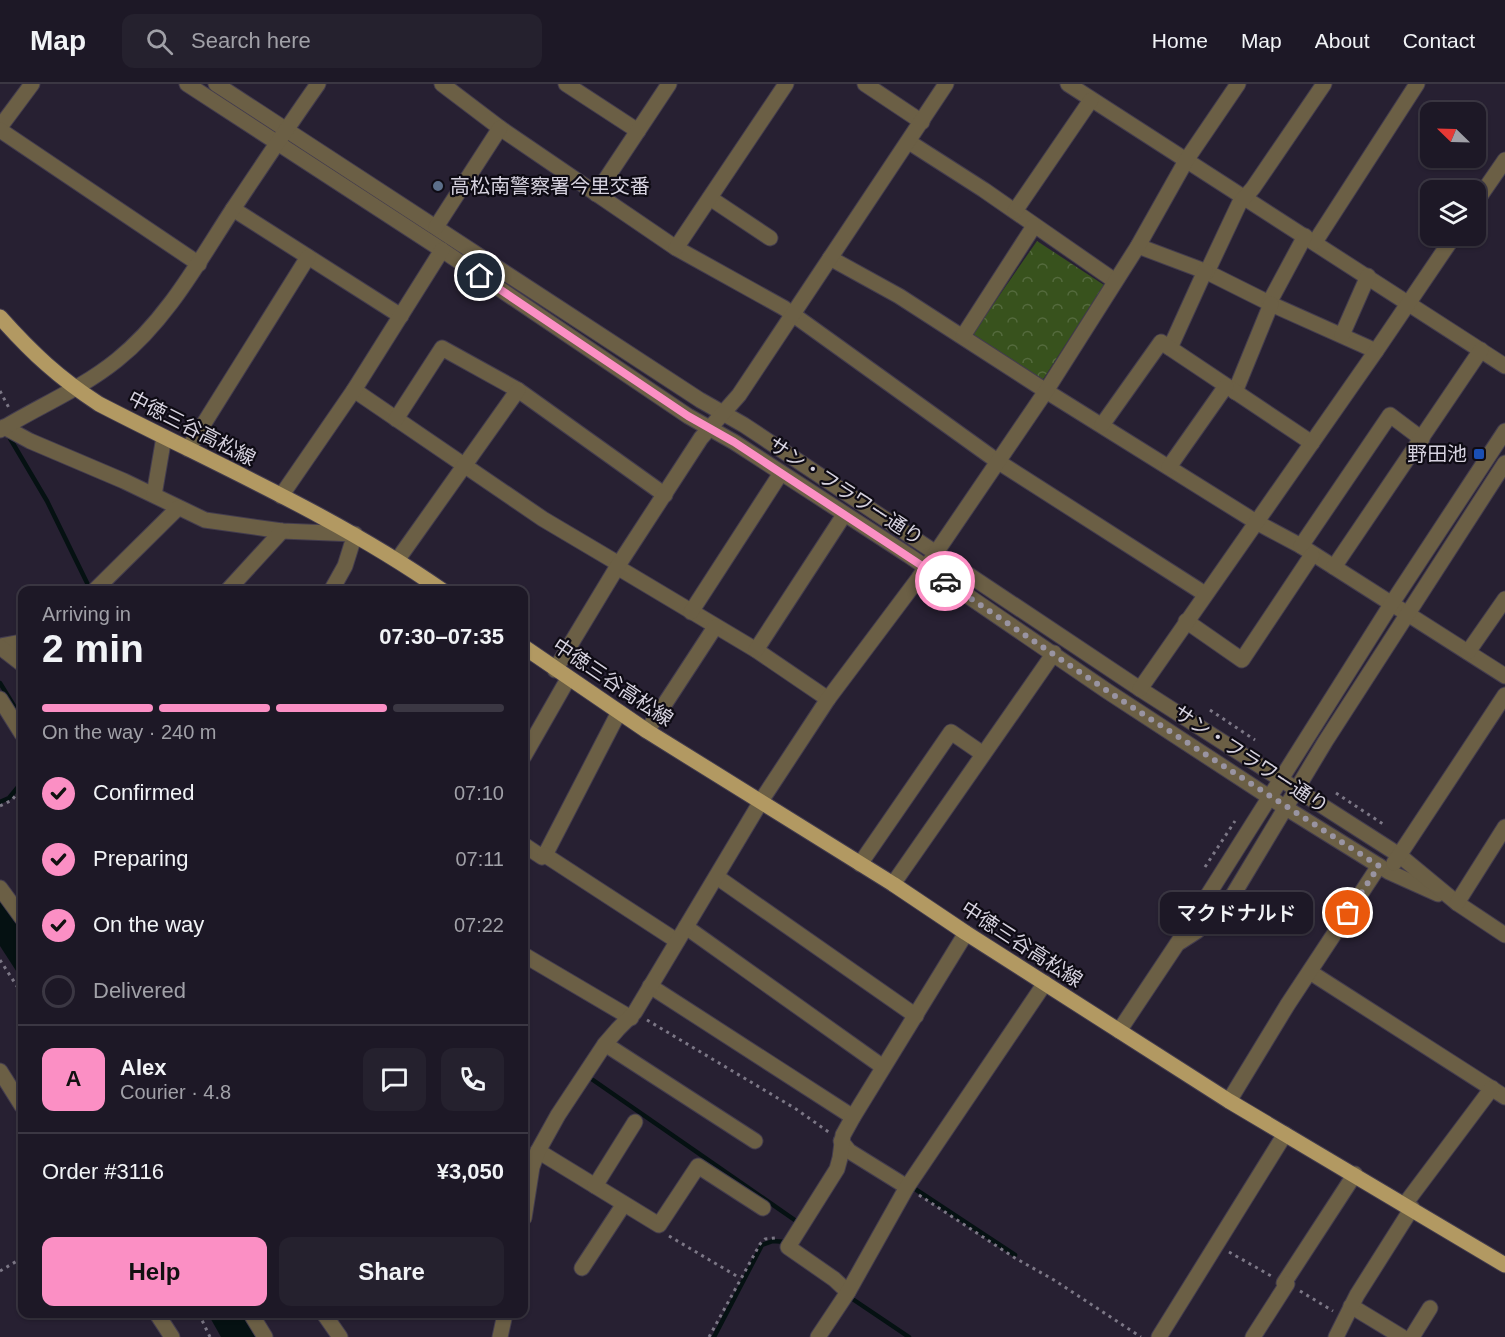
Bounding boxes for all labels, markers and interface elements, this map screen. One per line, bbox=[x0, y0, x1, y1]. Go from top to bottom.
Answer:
search box bbox=[122, 14, 542, 68]
text: Map bbox=[30, 25, 86, 56]
icon: search bbox=[143, 25, 176, 58]
text: Search here bbox=[191, 28, 311, 53]
text: Home bbox=[1152, 29, 1208, 52]
text: Map bbox=[1241, 29, 1282, 52]
text: About bbox=[1315, 29, 1370, 52]
text: Contact bbox=[1403, 29, 1475, 52]
north arrow bbox=[1420, 102, 1486, 168]
map controls bbox=[1420, 102, 1486, 246]
place label: 高松南警察署今里交番 bbox=[450, 175, 650, 197]
marker: 高松南警察署今里交番 bbox=[431, 179, 445, 193]
button: layers bbox=[1420, 180, 1486, 246]
pin bbox=[454, 250, 505, 301]
icon: home bbox=[463, 259, 496, 292]
street label: 中徳三谷高松線 bbox=[125, 386, 259, 470]
street label: サン・フラワー通り bbox=[765, 433, 927, 549]
place label: 野田池 bbox=[1407, 443, 1467, 465]
marker: 野田池 bbox=[1472, 447, 1486, 461]
courier bbox=[915, 551, 975, 611]
icon: car bbox=[929, 565, 962, 598]
text: Arriving in bbox=[42, 603, 131, 625]
text: 07:30–07:35 bbox=[379, 624, 504, 649]
text: 2 min bbox=[42, 627, 144, 670]
street label: 中徳三谷高松線 bbox=[549, 634, 677, 730]
street label: サン・フラワー通り bbox=[1170, 701, 1332, 817]
text: On the way · 240 m bbox=[42, 721, 217, 743]
icon: check bbox=[42, 777, 75, 810]
text: Confirmed bbox=[93, 780, 194, 805]
text: 07:10 bbox=[454, 782, 504, 804]
icon: check bbox=[42, 843, 75, 876]
text: Preparing bbox=[93, 846, 188, 871]
text: 07:11 bbox=[455, 848, 504, 870]
pin bbox=[1322, 887, 1373, 938]
callout: マクドナルド bbox=[1159, 892, 1312, 934]
icon: bag bbox=[1331, 896, 1364, 929]
street label: 中徳三谷高松線 bbox=[957, 897, 1087, 991]
text: マクドナルド bbox=[1177, 902, 1297, 924]
icon: check bbox=[42, 909, 75, 942]
text: On the way bbox=[93, 912, 204, 937]
text: 07:22 bbox=[454, 914, 504, 936]
text: Delivered bbox=[93, 978, 186, 1003]
button: chat bbox=[363, 1048, 426, 1111]
button: phone bbox=[441, 1048, 504, 1111]
text: Alex bbox=[120, 1055, 166, 1080]
text: A bbox=[66, 1066, 81, 1091]
text: Courier · 4.8 bbox=[120, 1081, 231, 1103]
text: Order #3116 bbox=[42, 1159, 164, 1184]
text: ¥3,050 bbox=[437, 1159, 504, 1184]
button: Help bbox=[42, 1237, 267, 1306]
button: Share bbox=[279, 1237, 504, 1306]

